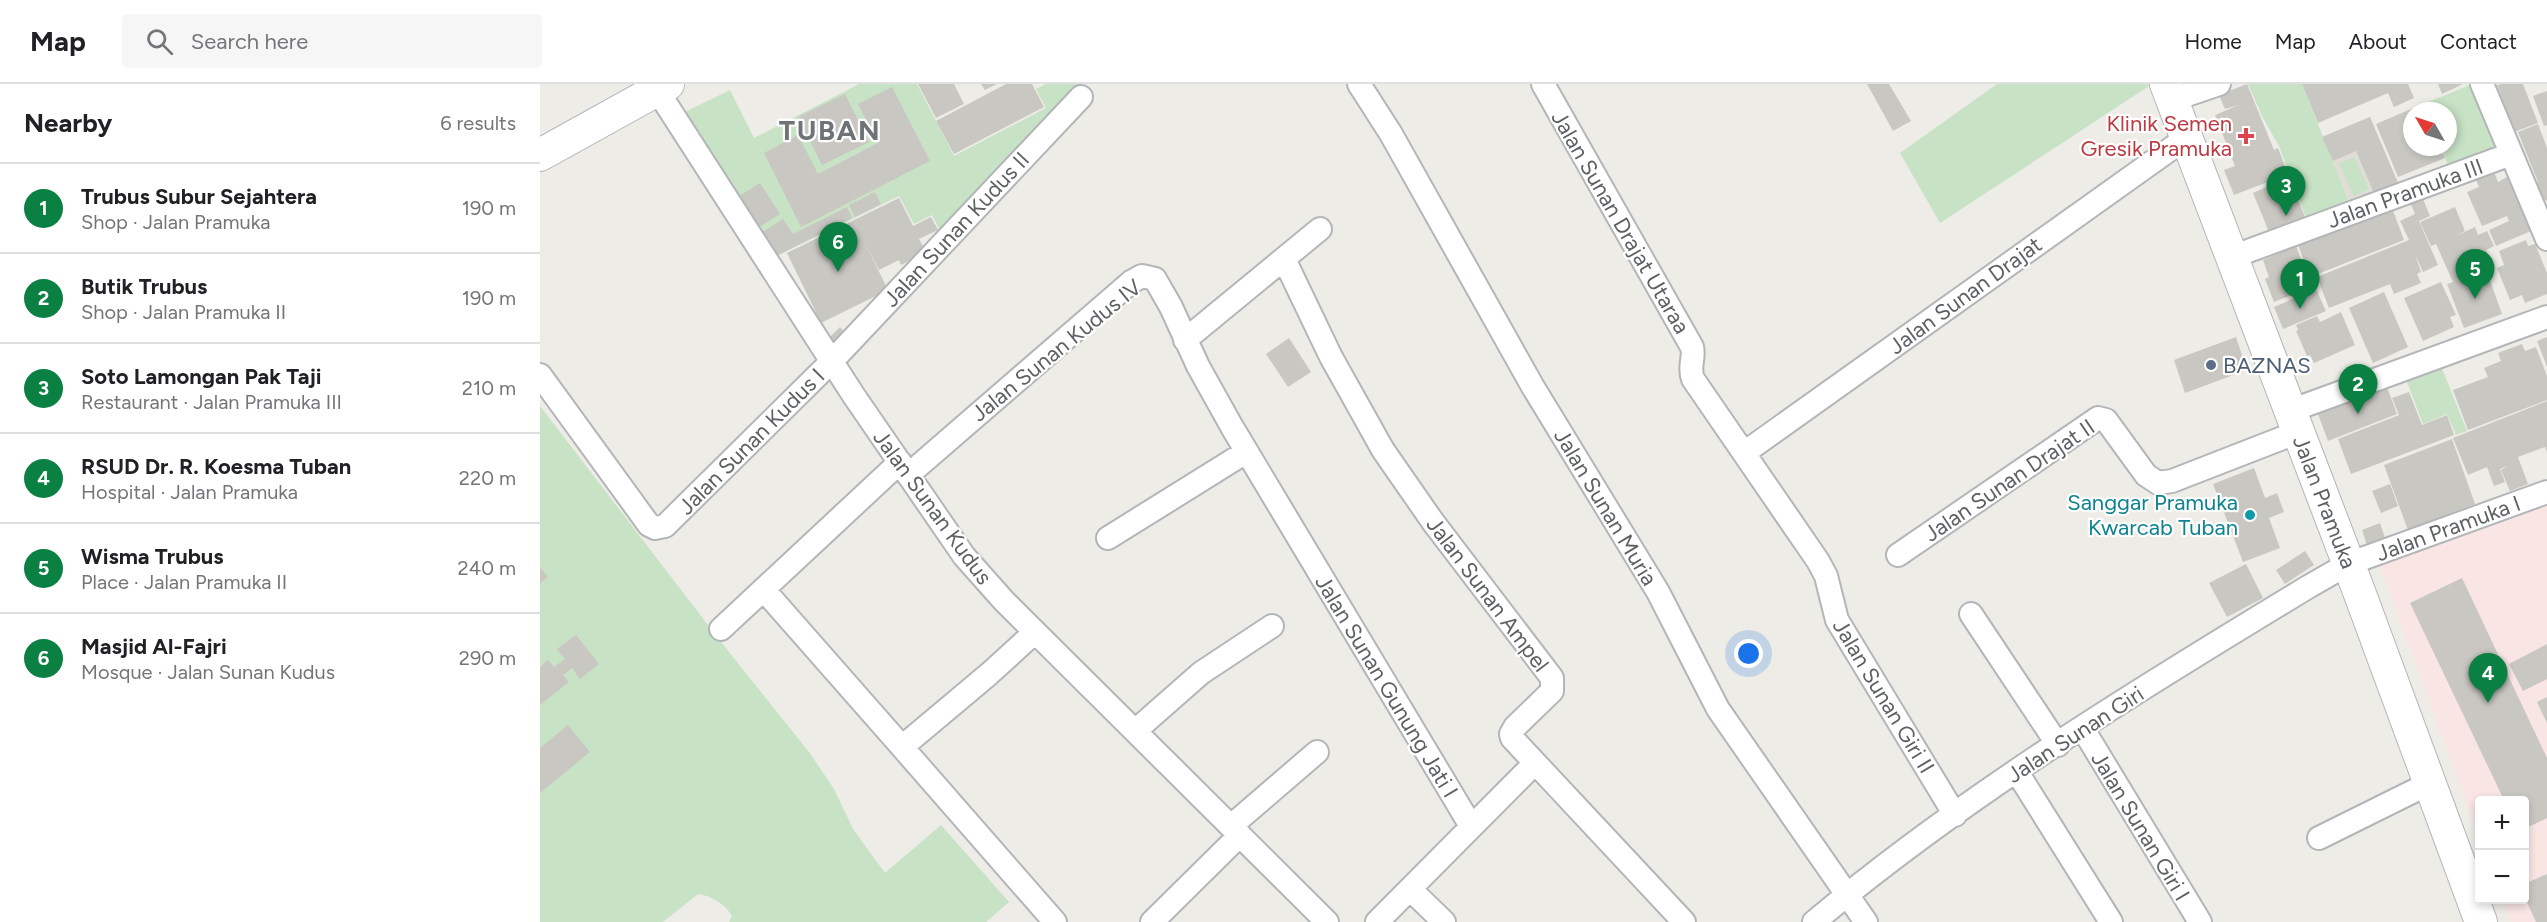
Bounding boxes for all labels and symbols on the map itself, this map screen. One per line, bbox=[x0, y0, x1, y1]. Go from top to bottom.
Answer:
north arrow bbox=[2403, 102, 2457, 156]
street label: Jalan Sunan Drajat Utaraa bbox=[1546, 106, 1695, 339]
place label: Klinik Semen Gresik Pramuka bbox=[2080, 110, 2232, 162]
district label: TUBAN bbox=[779, 113, 881, 147]
marker: Klinik Semen Gresik Pramuka bbox=[2237, 127, 2255, 145]
street label: Jalan Sunan Kudus II bbox=[878, 146, 1035, 312]
street label: Jalan Pramuka III bbox=[2324, 153, 2487, 234]
pin: 3 bbox=[2266, 166, 2306, 216]
pin: 6 bbox=[818, 222, 858, 272]
street label: Jalan Sunan Drajat bbox=[1884, 231, 2047, 360]
pin: 5 bbox=[2456, 250, 2494, 299]
pin: 1 bbox=[2280, 260, 2320, 309]
street label: Jalan Sunan Kudus IV bbox=[966, 273, 1147, 427]
place label: BAZNAS bbox=[2223, 352, 2311, 379]
marker: BAZNAS bbox=[2204, 358, 2218, 372]
street label: Jalan Sunan Kudus I bbox=[673, 363, 830, 520]
pin: 2 bbox=[2338, 364, 2378, 414]
street label: Jalan Sunan Drajat II bbox=[1919, 413, 2100, 548]
street label: Jalan Sunan Muria bbox=[1548, 424, 1663, 590]
street label: Jalan Sunan Kudus bbox=[867, 425, 998, 590]
street label: Jalan Pramuka bbox=[2287, 432, 2362, 572]
place label: Sanggar Pramuka Kwarcab Tuban bbox=[2067, 489, 2238, 541]
street label: Jalan Pramuka I bbox=[2372, 490, 2524, 567]
marker: Sanggar Pramuka Kwarcab Tuban bbox=[2243, 508, 2257, 522]
street label: Jalan Sunan Ampel bbox=[1421, 512, 1555, 677]
street label: Jalan Sunan Gunung Jati I bbox=[1309, 570, 1464, 802]
street label: Jalan Sunan Giri II bbox=[1827, 614, 1940, 778]
your location bbox=[1734, 639, 1763, 668]
pin: 4 bbox=[2468, 654, 2508, 703]
street label: Jalan Sunan Giri bbox=[2002, 680, 2149, 789]
street label: Jalan Sunan Giri I bbox=[2085, 747, 2196, 906]

